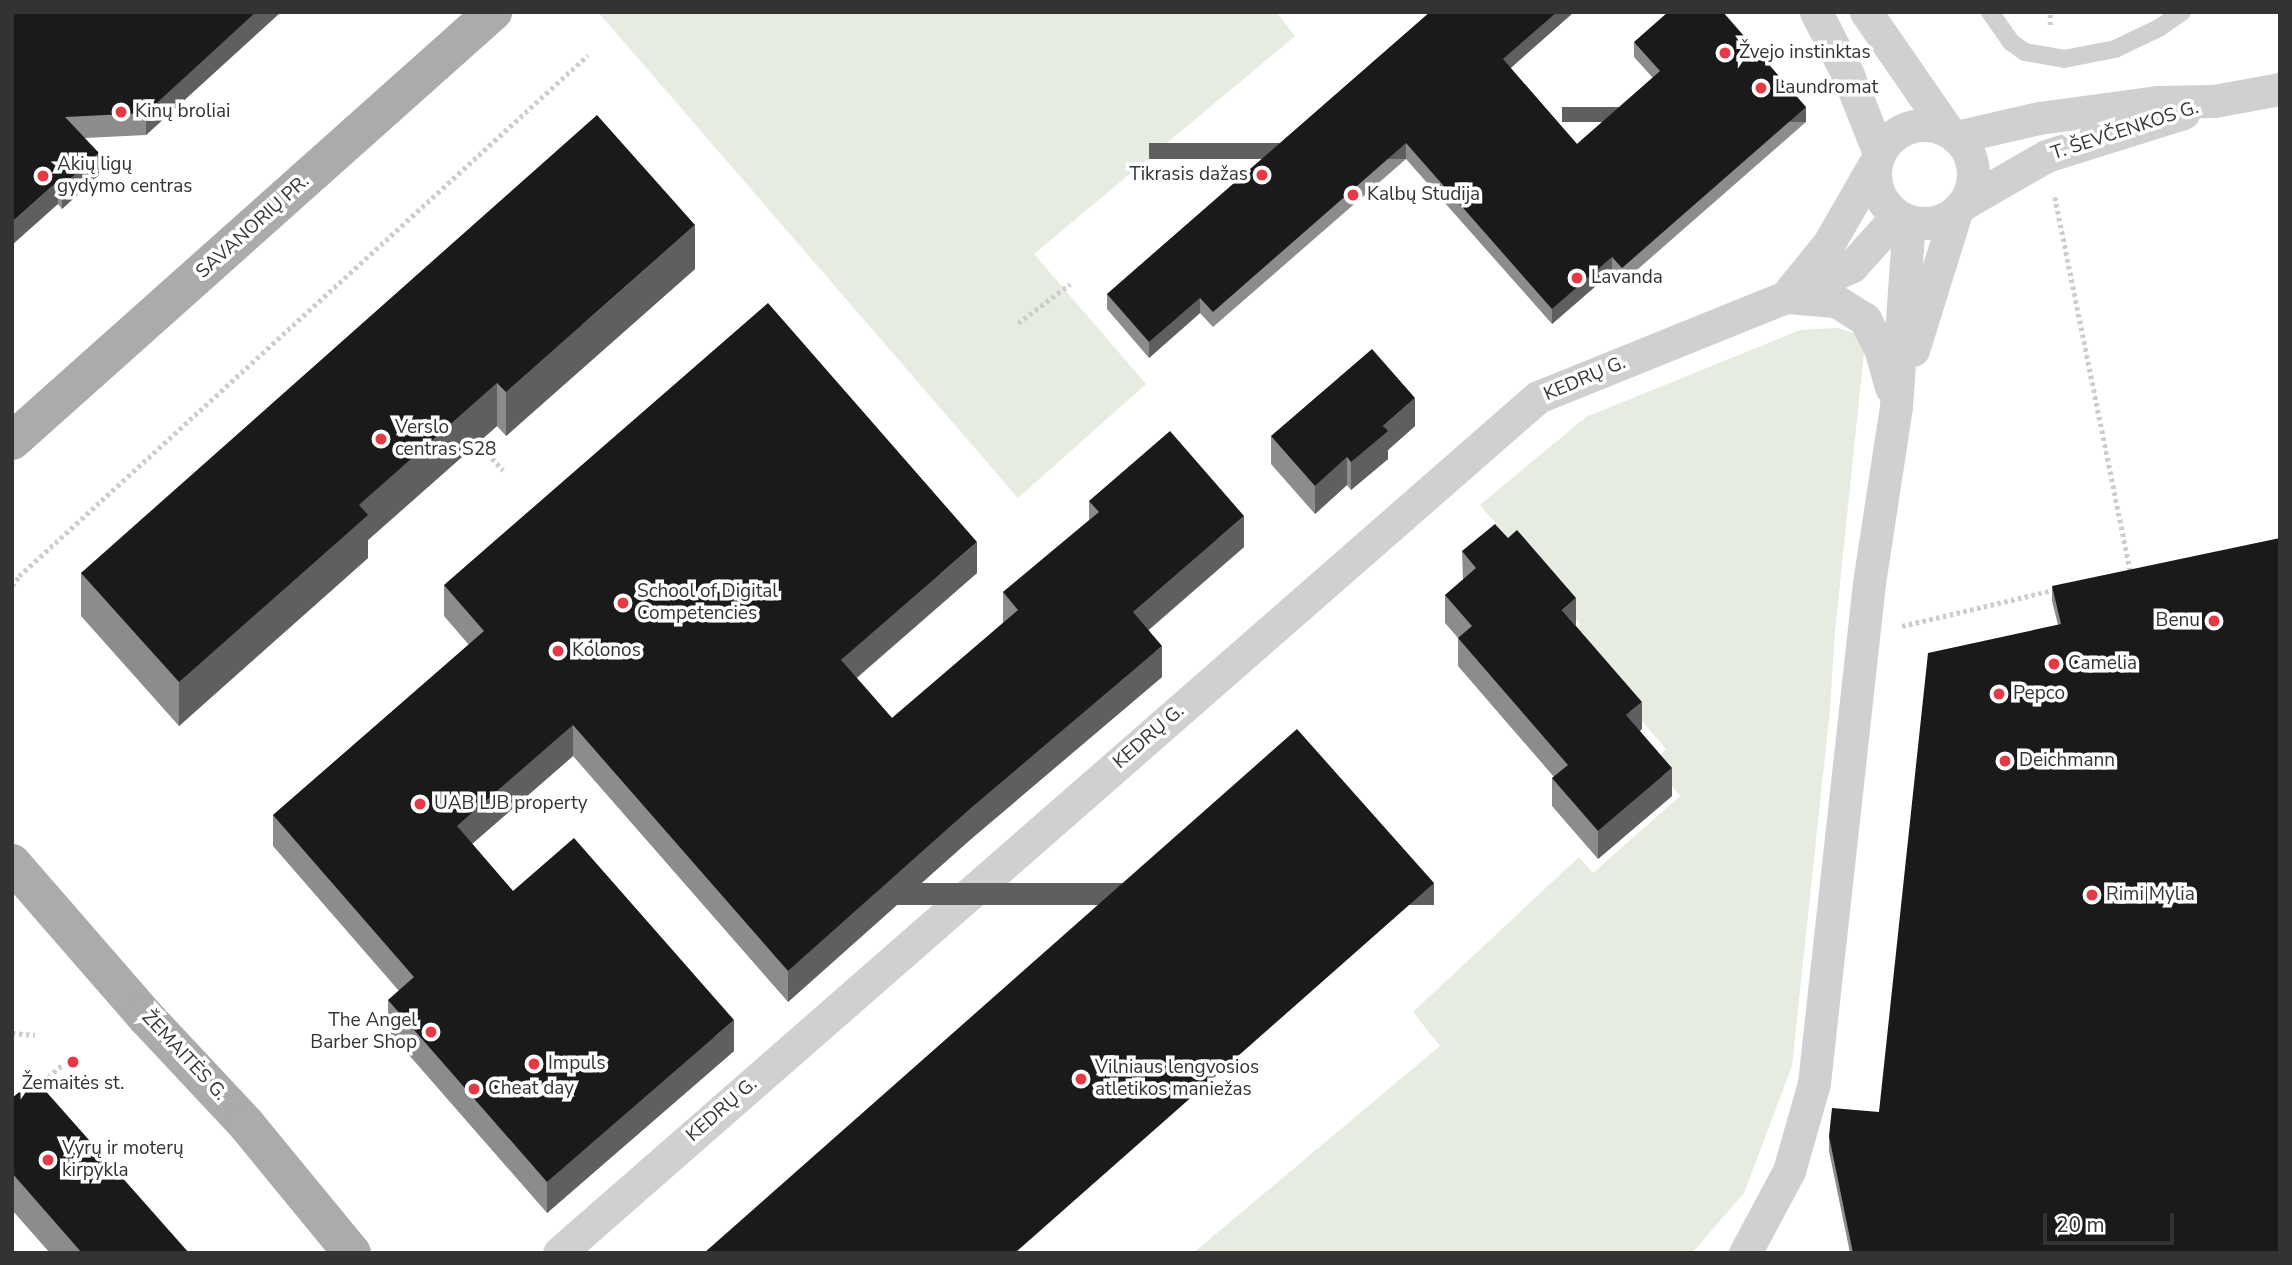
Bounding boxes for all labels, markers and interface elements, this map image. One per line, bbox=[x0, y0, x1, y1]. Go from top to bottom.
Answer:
place label: Žvejo instinktas bbox=[1739, 42, 1871, 64]
marker: Žvejo instinktas bbox=[1717, 45, 1733, 61]
place label: Laundromat bbox=[1775, 77, 1878, 99]
marker: Laundromat bbox=[1753, 80, 1769, 96]
street label: T. ŠEVČENKOS G. bbox=[2049, 96, 2201, 166]
place label: Kinų broliai bbox=[135, 101, 230, 123]
marker: Kinų broliai bbox=[113, 104, 129, 120]
place label: Akių ligų gydymo centras bbox=[57, 154, 192, 198]
place label: Tikrasis dažas bbox=[1129, 164, 1248, 186]
marker: Tikrasis dažas bbox=[1254, 167, 1270, 183]
marker: Akių ligų gydymo centras bbox=[35, 168, 51, 184]
street label: SAVANORIŲ PR. bbox=[192, 170, 314, 284]
place label: Kalbų Studija bbox=[1367, 184, 1480, 206]
marker: Kalbų Studija bbox=[1345, 187, 1361, 203]
place label: Lavanda bbox=[1591, 267, 1663, 289]
marker: Lavanda bbox=[1569, 270, 1585, 286]
street label: KEDRŲ G. bbox=[1541, 352, 1629, 406]
place label: Verslo centras S28 bbox=[395, 417, 496, 461]
marker: Verslo centras S28 bbox=[373, 431, 389, 447]
place label: School of Digital Competencies bbox=[637, 581, 778, 625]
marker: School of Digital Competencies bbox=[615, 595, 631, 611]
place label: Benu bbox=[2156, 610, 2200, 632]
marker: Benu bbox=[2206, 613, 2222, 629]
place label: Kolonos bbox=[572, 640, 641, 662]
marker: Kolonos bbox=[550, 643, 566, 659]
place label: Camelia bbox=[2068, 653, 2137, 675]
marker: Camelia bbox=[2046, 656, 2062, 672]
place label: Pepco bbox=[2013, 683, 2065, 705]
marker: Pepco bbox=[1991, 686, 2007, 702]
street label: KEDRŲ G. bbox=[1109, 700, 1189, 774]
place label: Deichmann bbox=[2019, 750, 2115, 772]
marker: Deichmann bbox=[1997, 753, 2013, 769]
place label: UAB LJB property bbox=[434, 793, 588, 815]
marker: UAB LJB property bbox=[412, 796, 428, 812]
place label: Rimi Mylia bbox=[2106, 884, 2195, 906]
marker: Rimi Mylia bbox=[2084, 887, 2100, 903]
street label: ŽEMAITĖS G. bbox=[137, 1006, 231, 1106]
place label: The Angel Barber Shop bbox=[310, 1010, 417, 1054]
marker: The Angel Barber Shop bbox=[423, 1024, 439, 1040]
place label: Impuls bbox=[548, 1053, 606, 1075]
marker: Žemaitės st. bbox=[65, 1054, 81, 1070]
marker: Impuls bbox=[526, 1056, 542, 1072]
place label: Vilniaus lengvosios atletikos maniežas bbox=[1095, 1057, 1259, 1101]
marker: Vilniaus lengvosios atletikos maniežas bbox=[1073, 1071, 1089, 1087]
place label: Žemaitės st. bbox=[22, 1073, 124, 1095]
street label: KEDRŲ G. bbox=[682, 1073, 762, 1147]
place label: Cheat day bbox=[488, 1078, 574, 1100]
marker: Cheat day bbox=[466, 1081, 482, 1097]
place label: Vyrų ir moterų kirpykla bbox=[62, 1138, 184, 1182]
marker: Vyrų ir moterų kirpykla bbox=[40, 1152, 56, 1168]
scale bar bbox=[2047, 1198, 2178, 1242]
text: 20 m bbox=[2056, 1211, 2105, 1239]

